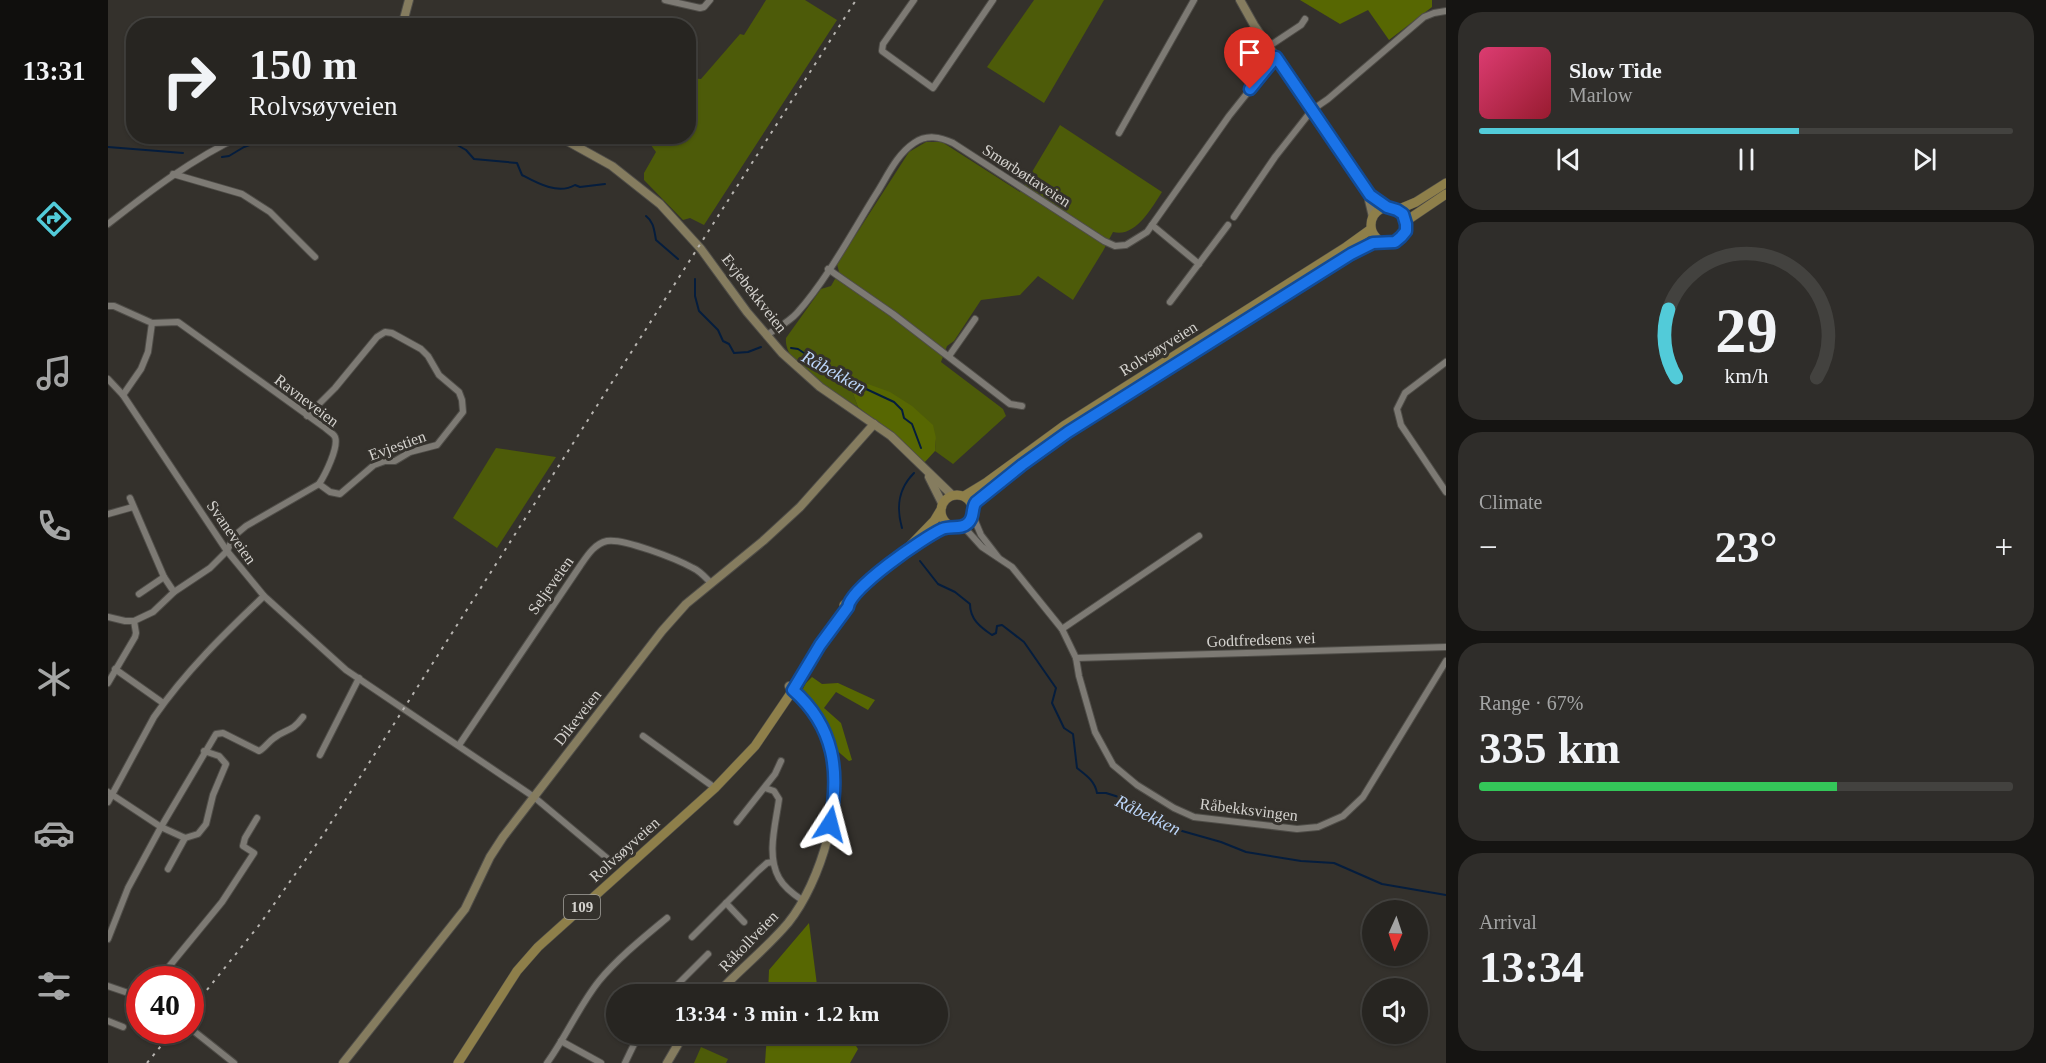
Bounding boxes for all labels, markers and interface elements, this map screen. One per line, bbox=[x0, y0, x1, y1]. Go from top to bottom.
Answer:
pin bbox=[1224, 27, 1275, 89]
icon: arrive bbox=[1233, 36, 1266, 69]
icon: right bbox=[150, 42, 228, 120]
text: 150 m bbox=[249, 42, 358, 88]
text: 13:31 bbox=[23, 56, 86, 86]
text: Slow Tide bbox=[1569, 58, 1662, 83]
text: Marlow bbox=[1569, 84, 1632, 106]
text: Rolvsøyveien bbox=[249, 91, 398, 121]
street label: Smørbøttaveien bbox=[980, 141, 1074, 210]
icon: previous bbox=[1552, 143, 1585, 176]
icon: pause bbox=[1730, 143, 1763, 176]
icon: next bbox=[1908, 143, 1941, 176]
icon: directions bbox=[33, 198, 75, 240]
street label: Evjebekkveien bbox=[718, 251, 791, 337]
text: 29 bbox=[1715, 296, 1777, 365]
street label: Rolvsøyveien bbox=[1116, 318, 1201, 380]
water label: Råbekken bbox=[798, 346, 869, 398]
icon: music bbox=[33, 352, 75, 394]
text: km/h bbox=[1724, 365, 1768, 389]
street label: Ravneveien bbox=[271, 371, 342, 430]
street label: Evjestien bbox=[366, 427, 428, 465]
text: Climate bbox=[1479, 491, 1542, 513]
street label: Svaneveien bbox=[203, 497, 260, 567]
icon: phone bbox=[33, 505, 75, 547]
text: 23° bbox=[1715, 522, 1778, 572]
text: − bbox=[1479, 529, 1498, 565]
text: + bbox=[1994, 529, 2013, 565]
street label: Seljeveien bbox=[524, 553, 577, 618]
street label: Godtfredsens vei bbox=[1206, 629, 1316, 650]
icon: climate bbox=[33, 658, 75, 700]
street label: Dikeveien bbox=[550, 686, 604, 748]
text: Range · 67% bbox=[1479, 692, 1583, 714]
text: 335 km bbox=[1479, 723, 1620, 773]
water label: Råbekken bbox=[1111, 790, 1184, 839]
position arrow bbox=[798, 792, 862, 856]
street label: Råbekksvingen bbox=[1199, 795, 1299, 825]
icon: car bbox=[33, 812, 75, 854]
street label: Rolvsøyveien bbox=[586, 814, 663, 886]
road number: 109 bbox=[564, 895, 600, 919]
north arrow bbox=[1362, 900, 1428, 966]
map controls bbox=[1362, 900, 1428, 1044]
street label: Råkollveien bbox=[715, 908, 781, 975]
text: Arrival bbox=[1479, 911, 1537, 933]
text: 13:34 bbox=[1479, 942, 1584, 992]
icon: filters bbox=[33, 965, 75, 1007]
speed limit sign: 40 bbox=[126, 966, 204, 1044]
button: sound bbox=[1362, 978, 1428, 1044]
text: 13:34 · 3 min · 1.2 km bbox=[675, 1001, 879, 1026]

